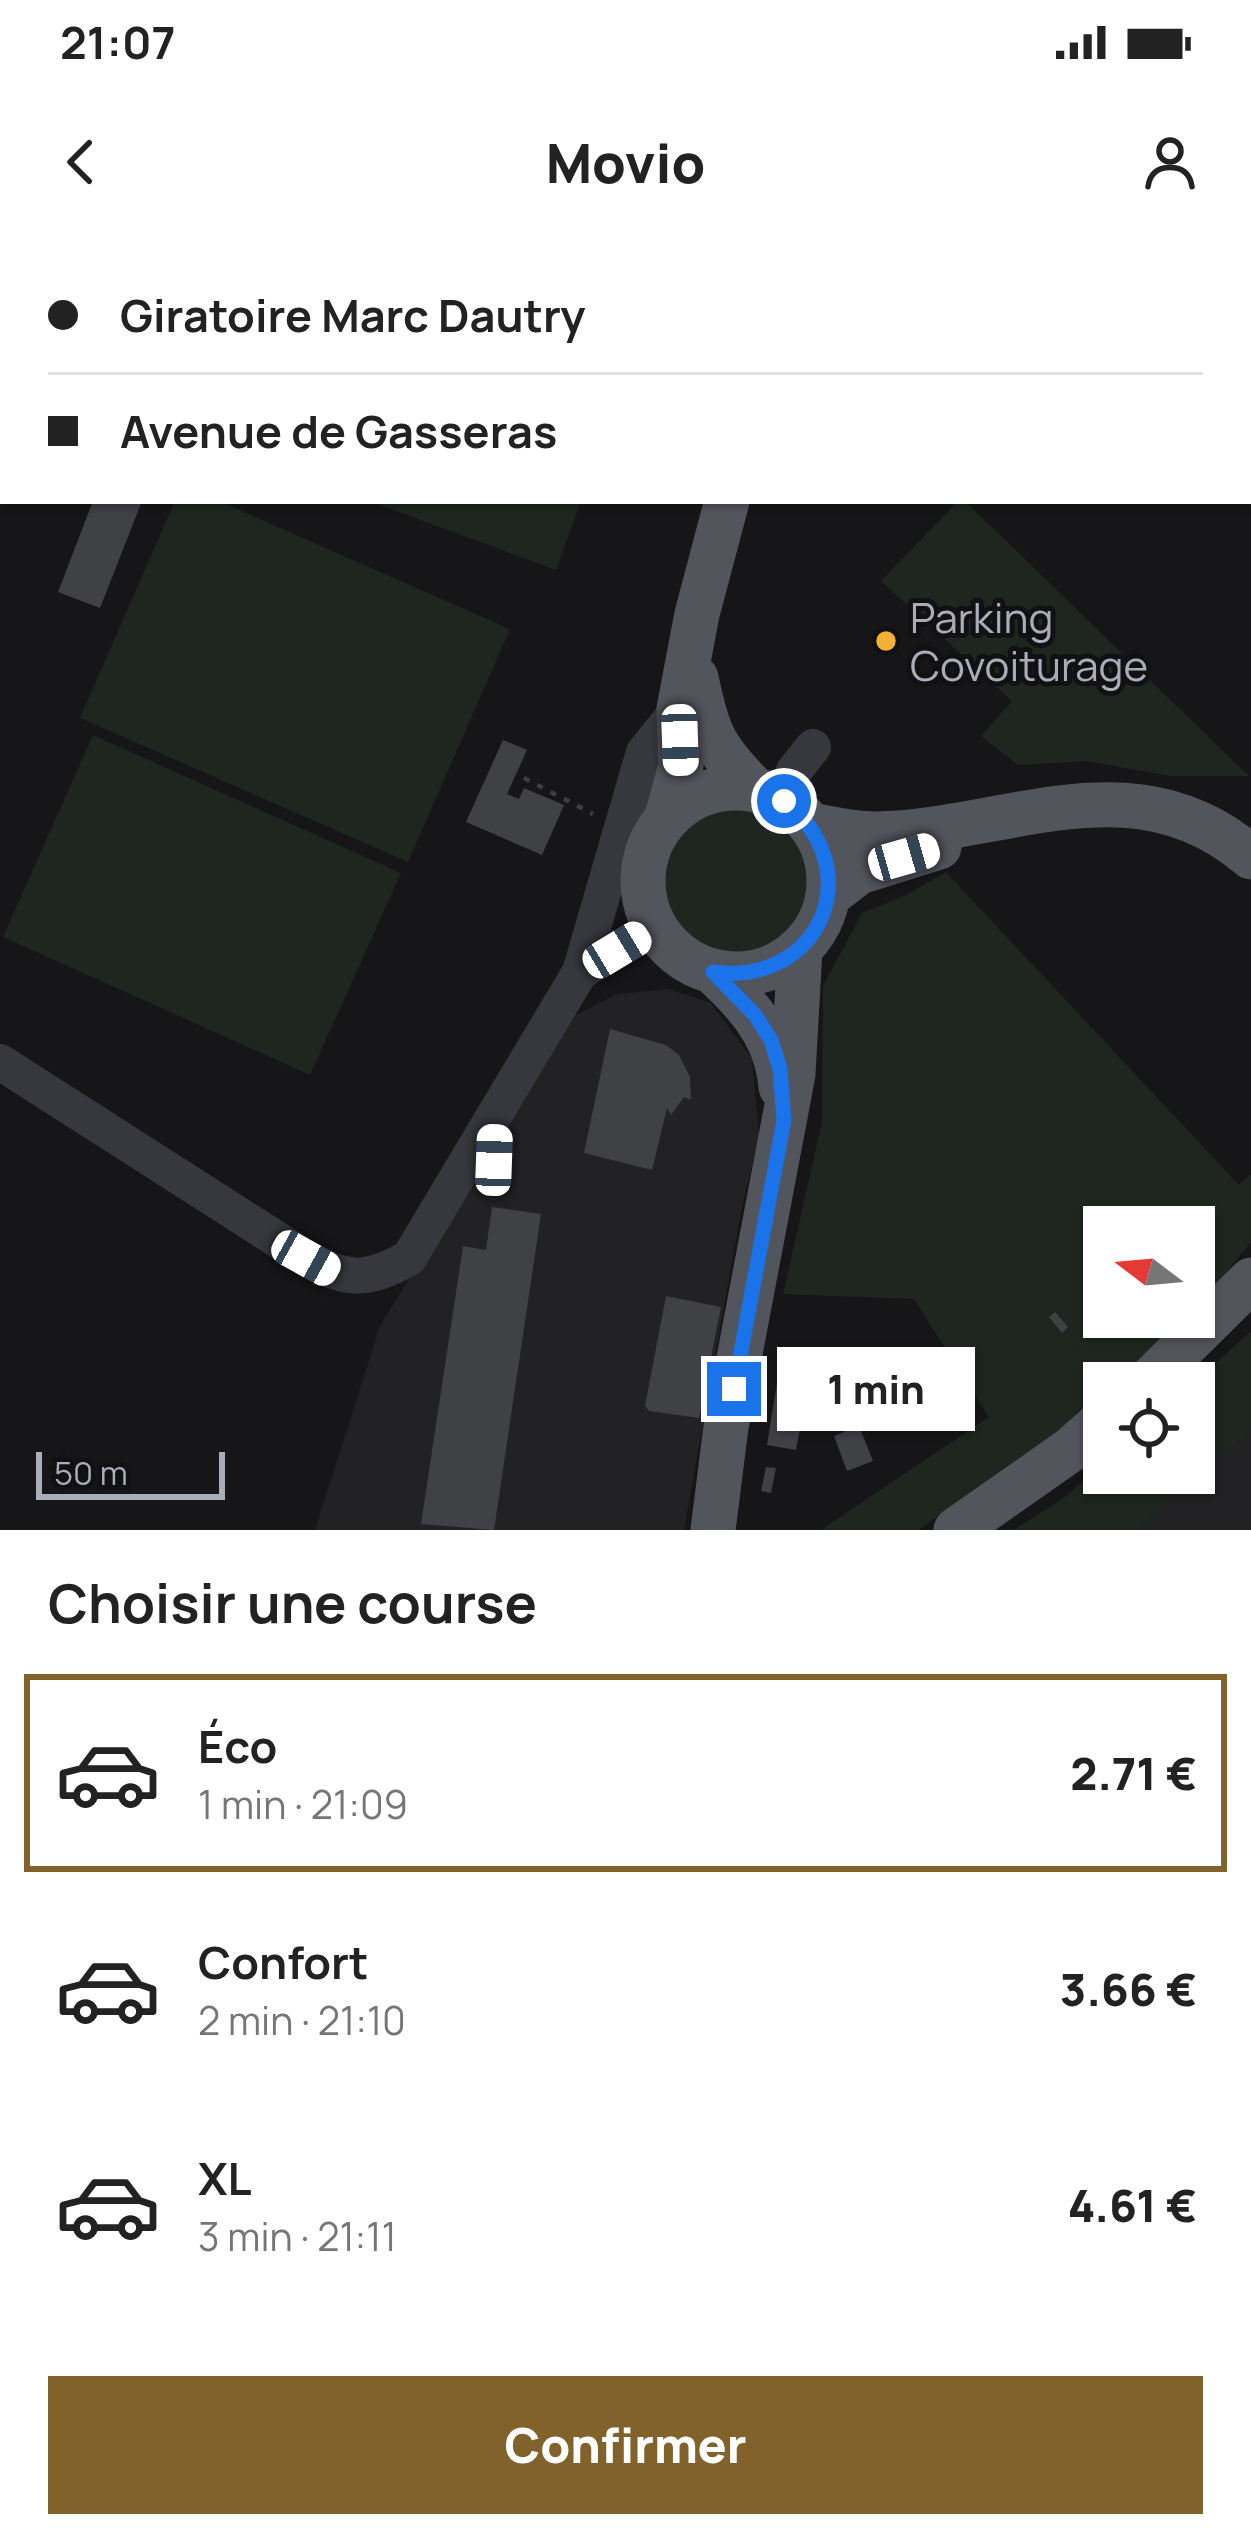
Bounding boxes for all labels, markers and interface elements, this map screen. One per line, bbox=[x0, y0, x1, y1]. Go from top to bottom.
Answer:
text: 21:07 bbox=[60, 11, 176, 73]
text: Movio bbox=[546, 125, 705, 199]
icon: back bbox=[48, 129, 114, 195]
icon: person bbox=[1137, 129, 1203, 195]
text: Giratoire Marc Dautry bbox=[120, 284, 585, 346]
text: Avenue de Gasseras bbox=[120, 400, 557, 462]
place label: Parking Covoiturage bbox=[910, 588, 1148, 694]
marker: Parking Covoiturage bbox=[873, 628, 899, 654]
car bbox=[661, 703, 699, 777]
route start bbox=[757, 774, 811, 828]
car bbox=[864, 830, 944, 884]
car bbox=[577, 916, 657, 984]
car bbox=[475, 1123, 513, 1197]
north arrow bbox=[1083, 1206, 1215, 1338]
map controls bbox=[1083, 1206, 1215, 1494]
car bbox=[266, 1225, 346, 1291]
callout: 1 min bbox=[776, 1347, 974, 1431]
route end bbox=[707, 1362, 761, 1416]
text: 1 min bbox=[827, 1362, 925, 1416]
button: locate bbox=[1083, 1362, 1215, 1494]
scale bar bbox=[36, 1446, 225, 1499]
text: 50 m bbox=[54, 1450, 128, 1495]
text: Choisir une course bbox=[48, 1565, 537, 1639]
text: Éco bbox=[198, 1715, 277, 1777]
icon: car bbox=[54, 1719, 162, 1827]
text: 2.71 € bbox=[1070, 1742, 1197, 1804]
text: 1 min · 21:09 bbox=[198, 1777, 408, 1831]
text: Confort bbox=[198, 1931, 369, 1993]
icon: car bbox=[54, 1935, 162, 2043]
text: 3.66 € bbox=[1060, 1958, 1197, 2020]
text: 2 min · 21:10 bbox=[198, 1993, 406, 2047]
text: XL bbox=[198, 2147, 252, 2209]
icon: car bbox=[54, 2151, 162, 2259]
text: 4.61 € bbox=[1068, 2174, 1197, 2236]
text: 3 min · 21:11 bbox=[198, 2209, 397, 2263]
button: Confirmer bbox=[48, 2376, 1203, 2514]

